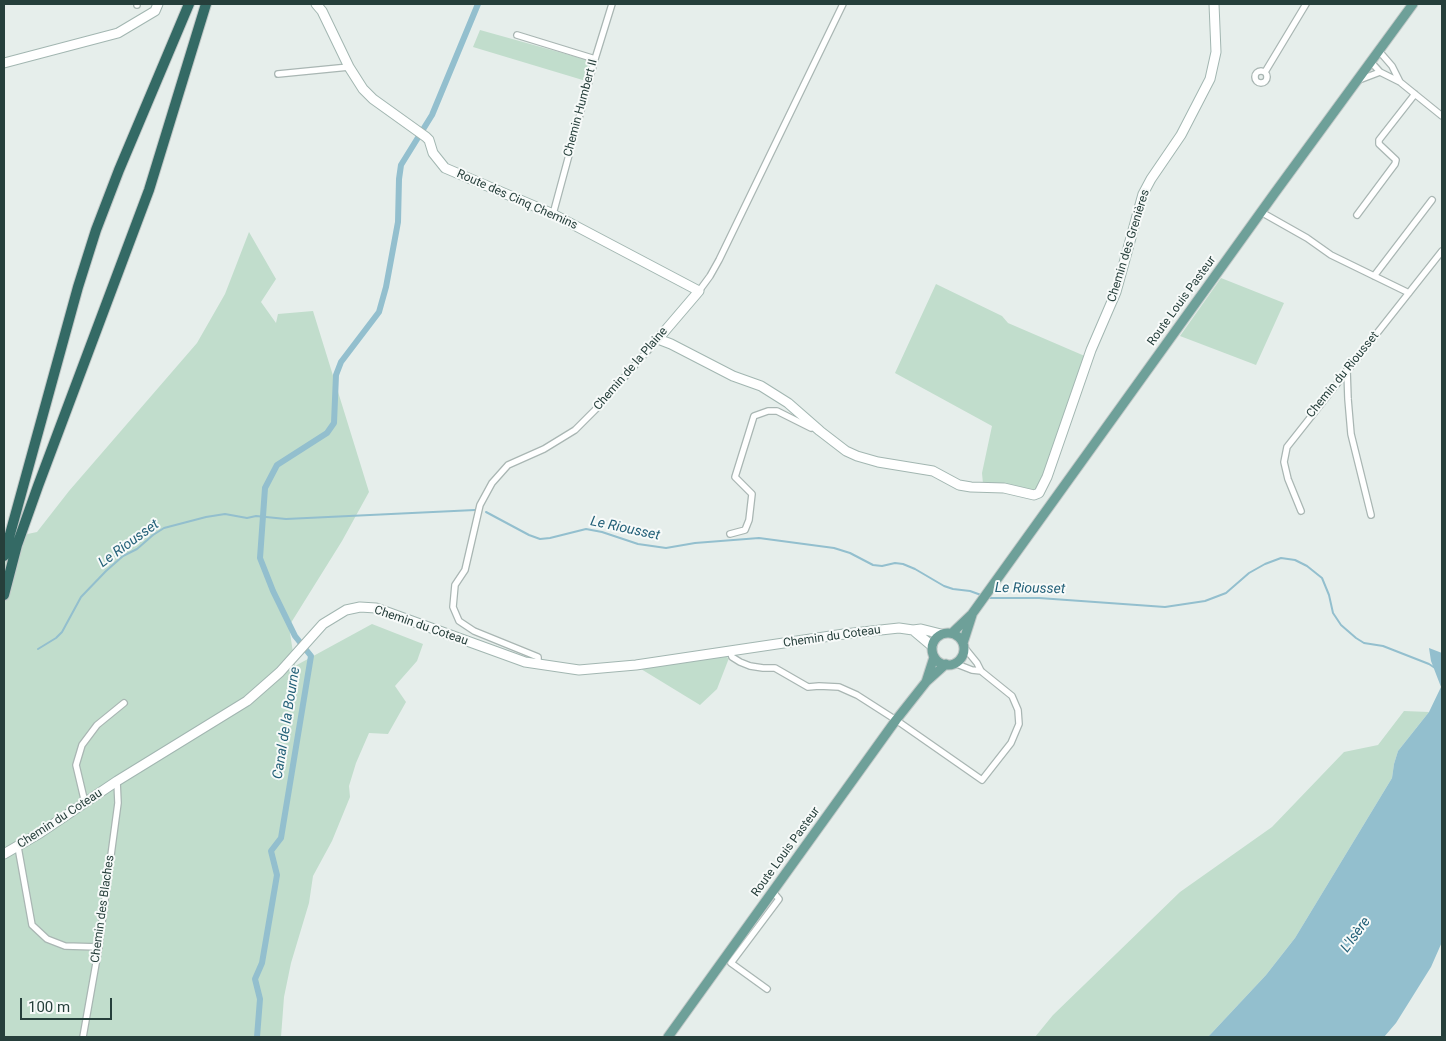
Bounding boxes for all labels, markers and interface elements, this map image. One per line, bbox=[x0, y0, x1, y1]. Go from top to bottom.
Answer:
street label: Chemin Humbert II bbox=[561, 58, 601, 158]
street label: Route des Cinq Chemins bbox=[454, 167, 580, 233]
street label: Chemin des Grenières bbox=[1105, 188, 1153, 304]
street label: Route Louis Pasteur bbox=[1145, 253, 1219, 349]
street label: Chemin de la Plaine bbox=[591, 325, 671, 413]
street label: Chemin du Riousset bbox=[1304, 329, 1382, 421]
water label: Le Riousset bbox=[589, 513, 661, 545]
water label: Le Riousset bbox=[96, 516, 162, 572]
water label: Le Riousset bbox=[995, 580, 1065, 598]
street label: Chemin du Coteau bbox=[372, 603, 470, 649]
street label: Chemin du Coteau bbox=[782, 623, 882, 651]
water label: Canal de la Bourne bbox=[270, 666, 304, 780]
street label: Chemin du Coteau bbox=[15, 786, 105, 852]
street label: Route Louis Pasteur bbox=[749, 804, 823, 900]
street label: Chemin des Blaches bbox=[88, 854, 118, 964]
water label: L'Isère bbox=[1338, 914, 1374, 956]
scale bar bbox=[22, 988, 115, 1020]
text: 100 m bbox=[28, 998, 70, 1016]

